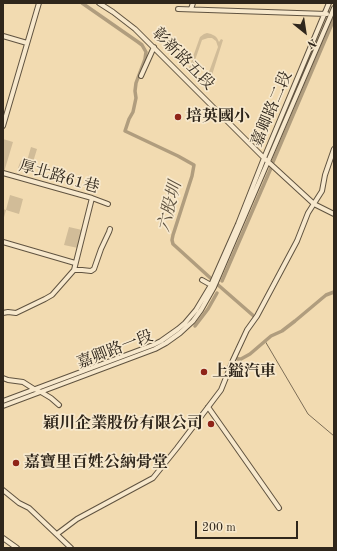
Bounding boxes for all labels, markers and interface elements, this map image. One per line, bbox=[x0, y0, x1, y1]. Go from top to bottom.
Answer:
north arrow bbox=[285, 12, 325, 52]
street label: 彰新路五段 bbox=[148, 24, 218, 94]
text: N bbox=[305, 36, 318, 50]
street label: 嘉卿路二段 bbox=[248, 68, 296, 150]
place label: 培英國小 bbox=[186, 107, 250, 127]
marker: 培英國小 bbox=[173, 112, 183, 122]
street label: 厚北路61巷 bbox=[17, 156, 101, 198]
water label: 六股圳 bbox=[154, 180, 186, 234]
street label: 嘉卿路一段 bbox=[74, 327, 156, 373]
place label: 上鎰汽車 bbox=[212, 362, 276, 382]
marker: 上鎰汽車 bbox=[199, 367, 209, 377]
place label: 穎川企業股份有限公司 bbox=[43, 414, 203, 434]
marker: 穎川企業股份有限公司 bbox=[206, 419, 216, 429]
place label: 嘉寶里百姓公納骨堂 bbox=[24, 453, 168, 473]
marker: 嘉寶里百姓公納骨堂 bbox=[11, 458, 21, 468]
scale bar bbox=[197, 513, 300, 539]
text: 200 m bbox=[202, 522, 236, 534]

